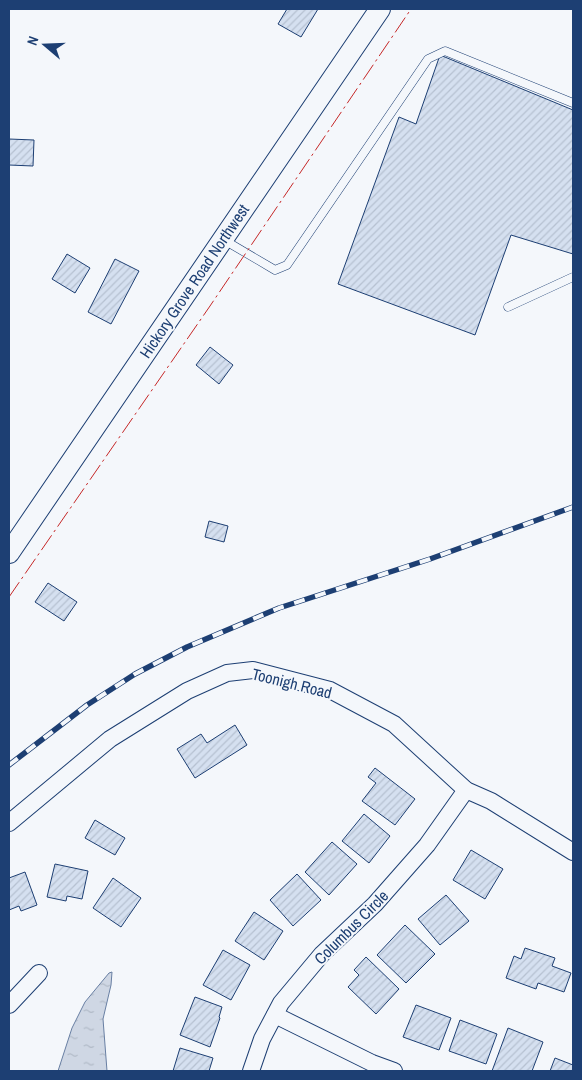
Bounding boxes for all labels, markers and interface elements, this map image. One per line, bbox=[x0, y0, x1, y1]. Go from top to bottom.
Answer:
north arrow bbox=[20, 20, 70, 70]
text: N bbox=[23, 34, 43, 48]
street label: Hickory Grove Road Northwest bbox=[134, 199, 254, 362]
street label: Toonigh Road bbox=[250, 662, 334, 704]
street label: Columbus Circle bbox=[309, 885, 393, 969]

